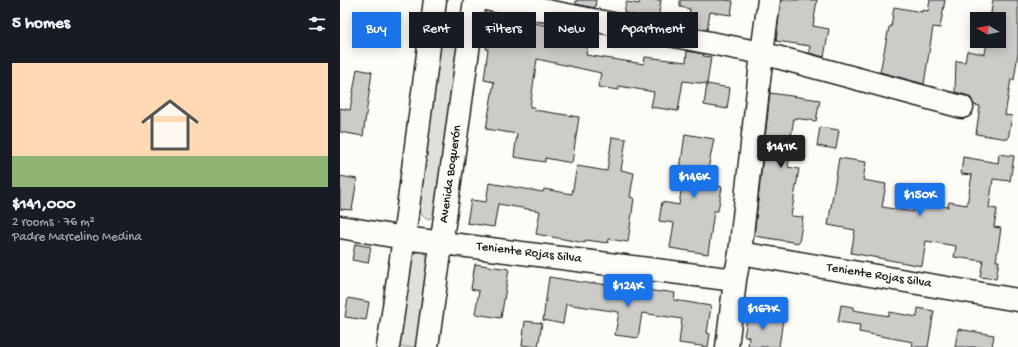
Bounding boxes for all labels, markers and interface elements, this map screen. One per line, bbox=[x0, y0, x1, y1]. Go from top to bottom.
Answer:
chip: Buy bbox=[352, 12, 401, 48]
chip: Rent bbox=[409, 12, 464, 48]
chip: Filters bbox=[472, 12, 536, 48]
chip: New bbox=[544, 12, 599, 48]
chip: Apartment bbox=[607, 12, 698, 48]
north arrow bbox=[970, 12, 1006, 48]
map controls bbox=[970, 12, 1006, 48]
icon: filters bbox=[306, 13, 328, 35]
text: 5 homes bbox=[12, 14, 70, 34]
icon: home bbox=[134, 89, 206, 161]
street label: Avenida Boquerón bbox=[437, 123, 465, 224]
pin: $141K bbox=[753, 135, 809, 169]
text: $141K bbox=[766, 140, 796, 155]
pin: $146K bbox=[666, 165, 722, 199]
text: $146K bbox=[679, 170, 710, 185]
pin: $150K bbox=[892, 183, 948, 217]
text: $150K bbox=[904, 188, 936, 203]
text: $141,000 bbox=[12, 195, 76, 215]
text: 2 rooms · 76 m² bbox=[12, 215, 95, 230]
text: Padre Marcelino Medina bbox=[12, 230, 142, 245]
street label: Teniente Rojas Silva bbox=[475, 239, 583, 267]
street label: Teniente Rojas Silva bbox=[825, 260, 933, 292]
pin: $124K bbox=[600, 274, 656, 308]
text: $124K bbox=[613, 279, 643, 294]
pin: $167K bbox=[735, 297, 791, 331]
text: $167K bbox=[747, 302, 779, 317]

